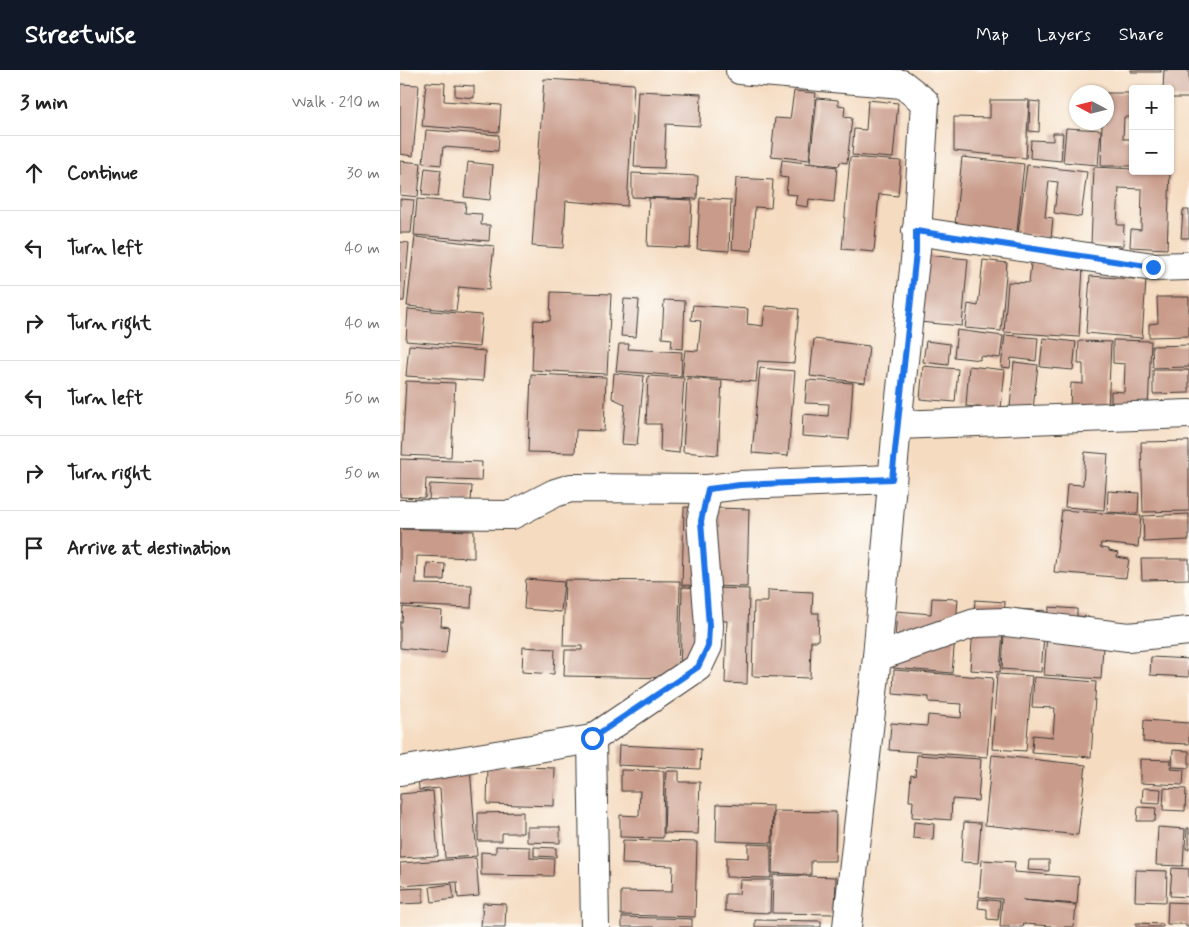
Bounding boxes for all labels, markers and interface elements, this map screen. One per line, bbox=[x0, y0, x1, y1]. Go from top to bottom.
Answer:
text: Streetwise bbox=[25, 20, 136, 51]
text: Map bbox=[976, 23, 1009, 47]
text: Layers bbox=[1037, 23, 1091, 47]
text: Share bbox=[1119, 23, 1164, 47]
north arrow bbox=[1069, 85, 1114, 130]
map controls bbox=[1129, 85, 1174, 175]
button: + bbox=[1129, 85, 1174, 130]
text: 3 min bbox=[20, 89, 68, 117]
text: Walk · 210 m bbox=[292, 92, 380, 113]
button: − bbox=[1129, 130, 1174, 175]
icon: ahead bbox=[20, 159, 48, 187]
text: Continue bbox=[67, 161, 138, 186]
text: 30 m bbox=[347, 163, 380, 184]
icon: left bbox=[20, 234, 48, 262]
text: Turn left bbox=[67, 236, 143, 261]
text: 40 m bbox=[344, 238, 380, 259]
route end bbox=[1142, 256, 1165, 279]
icon: right bbox=[20, 309, 48, 337]
text: Turn right bbox=[67, 311, 151, 336]
text: 40 m bbox=[344, 313, 380, 334]
icon: left bbox=[20, 384, 48, 412]
text: Turn left bbox=[67, 386, 143, 411]
text: 50 m bbox=[344, 388, 380, 409]
icon: right bbox=[20, 459, 48, 487]
text: Turn right bbox=[67, 461, 151, 486]
text: 50 m bbox=[344, 463, 380, 484]
icon: arrive bbox=[20, 534, 48, 562]
text: Arrive at destination bbox=[67, 536, 231, 561]
route start bbox=[581, 727, 604, 750]

